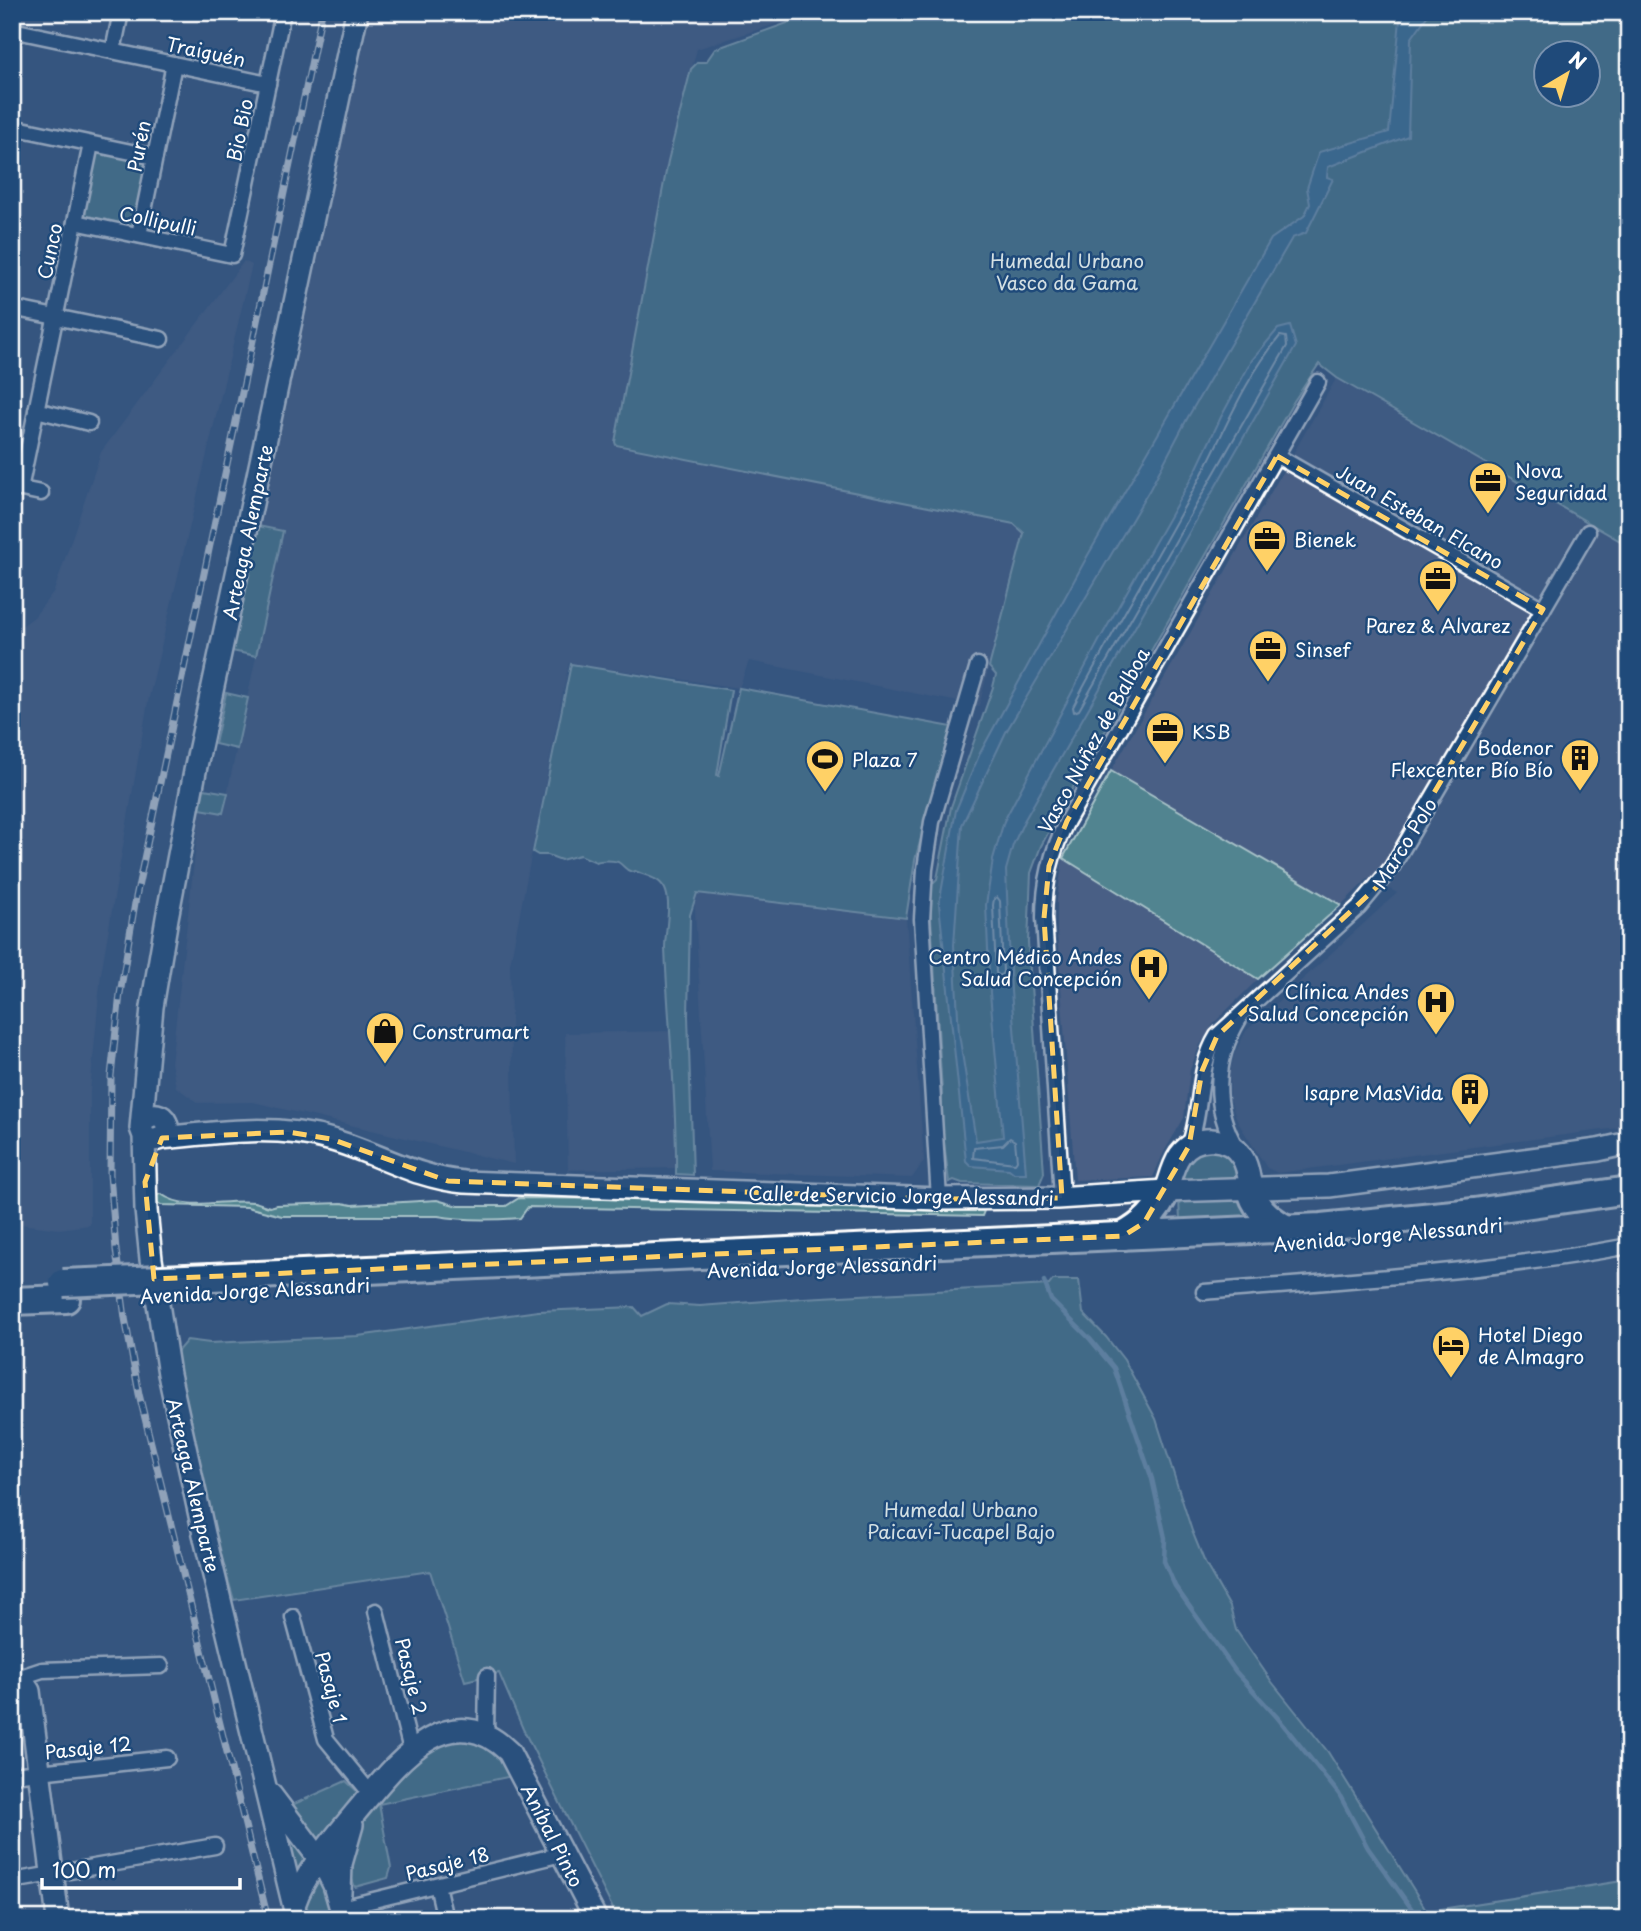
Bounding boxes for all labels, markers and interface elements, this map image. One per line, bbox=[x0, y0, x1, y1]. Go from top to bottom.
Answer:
street label: Traiguén bbox=[164, 29, 248, 73]
north arrow bbox=[1532, 38, 1602, 108]
text: N bbox=[1564, 44, 1593, 75]
street label: Bio Bio bbox=[219, 96, 259, 164]
street label: Purén bbox=[119, 118, 157, 174]
street label: Collipulli bbox=[117, 198, 199, 242]
street label: Cunco bbox=[29, 220, 69, 282]
park label: Humedal Urbano Vasco da Gama bbox=[990, 246, 1144, 296]
street label: Arteaga Alemparte bbox=[215, 442, 279, 622]
place label: Nova Seguridad bbox=[1515, 456, 1608, 506]
street label: Juan Esteban Elcano bbox=[1331, 457, 1509, 575]
office icon: Nova Seguridad bbox=[1467, 460, 1509, 515]
office icon: Bienek bbox=[1246, 518, 1288, 573]
place label: Bienek bbox=[1294, 525, 1357, 553]
office icon: Parez & Alvarez bbox=[1417, 558, 1459, 613]
place label: Parez & Alvarez bbox=[1366, 611, 1510, 639]
office icon: Sinsef bbox=[1247, 628, 1289, 683]
place label: Sinsef bbox=[1295, 635, 1351, 663]
street label: Vasco Núñez de Balboa bbox=[1030, 642, 1156, 838]
office icon: KSB bbox=[1144, 710, 1186, 765]
place label: KSB bbox=[1192, 717, 1230, 745]
place label: Bodenor Flexcenter Bío Bío bbox=[1391, 733, 1553, 783]
building icon: Bodenor Flexcenter Bío Bío bbox=[1559, 737, 1601, 792]
sports icon: Plaza 7 bbox=[804, 738, 846, 793]
place label: Plaza 7 bbox=[852, 745, 918, 773]
street label: Marco Polo bbox=[1365, 792, 1443, 894]
place label: Centro Médico Andes Salud Concepción bbox=[928, 942, 1122, 992]
hospital icon: Centro Médico Andes Salud Concepción bbox=[1128, 946, 1170, 1001]
place label: Clínica Andes Salud Concepción bbox=[1248, 977, 1409, 1027]
hospital icon: Clínica Andes Salud Concepción bbox=[1415, 981, 1457, 1036]
shop icon: Construmart bbox=[364, 1010, 406, 1065]
place label: Construmart bbox=[412, 1017, 529, 1045]
building icon: Isapre MasVida bbox=[1449, 1071, 1491, 1126]
place label: Isapre MasVida bbox=[1304, 1078, 1443, 1106]
street label: Calle de Servicio Jorge Alessandri bbox=[748, 1178, 1054, 1212]
street label: Avenida Jorge Alessandri bbox=[1272, 1210, 1504, 1258]
street label: Avenida Jorge Alessandri bbox=[706, 1248, 938, 1284]
street label: Avenida Jorge Alessandri bbox=[139, 1270, 371, 1310]
place label: Hotel Diego de Almagro bbox=[1478, 1320, 1584, 1370]
hotel icon: Hotel Diego de Almagro bbox=[1430, 1324, 1472, 1379]
street label: Arteaga Alemparte bbox=[160, 1395, 228, 1575]
park label: Humedal Urbano Paicaví-Tucapel Bajo bbox=[867, 1495, 1055, 1545]
street label: Pasaje 2 bbox=[389, 1635, 435, 1717]
street label: Pasaje 1 bbox=[309, 1648, 355, 1726]
street label: Pasaje 12 bbox=[43, 1729, 133, 1765]
street label: Aníbal Pinto bbox=[515, 1778, 591, 1892]
street label: Pasaje 18 bbox=[402, 1839, 492, 1887]
scale bar bbox=[42, 1847, 240, 1891]
text: 100 m bbox=[52, 1853, 116, 1885]

